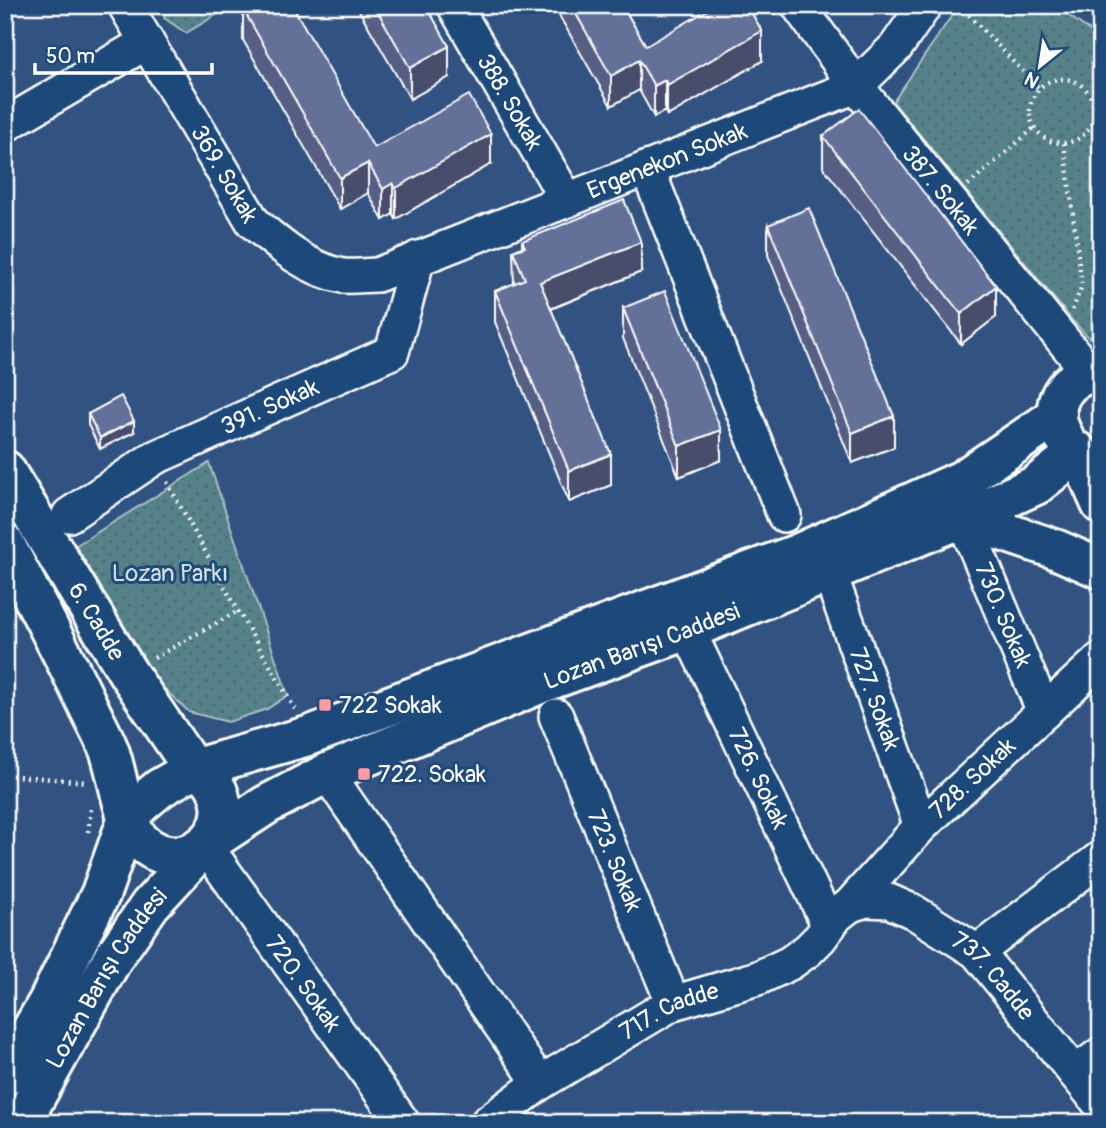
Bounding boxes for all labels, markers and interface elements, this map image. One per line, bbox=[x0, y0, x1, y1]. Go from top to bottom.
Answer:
scale bar bbox=[35, 32, 212, 76]
north arrow bbox=[1004, 32, 1074, 102]
text: 50 m bbox=[46, 43, 95, 70]
street label: 388. Sokak bbox=[471, 49, 549, 155]
text: N bbox=[1020, 66, 1044, 93]
street label: Ergenekon Sokak bbox=[583, 116, 751, 205]
street label: 369. Sokak bbox=[185, 120, 265, 228]
street label: 387. Sokak bbox=[896, 140, 986, 241]
street label: 391. Sokak bbox=[216, 372, 323, 441]
street label: 730. Sokak bbox=[969, 558, 1038, 672]
park label: Lozan Parkı bbox=[112, 559, 228, 588]
street label: 6. Cadde bbox=[62, 577, 132, 666]
street label: Lozan Barışı Caddesi bbox=[539, 596, 744, 696]
street label: 727. Sokak bbox=[843, 643, 907, 754]
place label: 722 Sokak bbox=[339, 691, 442, 720]
marker: 722 Sokak bbox=[317, 697, 333, 713]
street label: 726. Sokak bbox=[722, 723, 795, 833]
street label: 728. Sokak bbox=[923, 731, 1021, 825]
place label: 722. Sokak bbox=[378, 760, 486, 789]
marker: 722. Sokak bbox=[356, 766, 372, 782]
street label: 723. Sokak bbox=[581, 805, 649, 916]
street label: Lozan Barışı Caddesi bbox=[40, 882, 173, 1074]
street label: 737. Cadde bbox=[946, 925, 1041, 1026]
street label: 720. Sokak bbox=[260, 930, 348, 1037]
street label: 717. Cadde bbox=[614, 976, 722, 1046]

